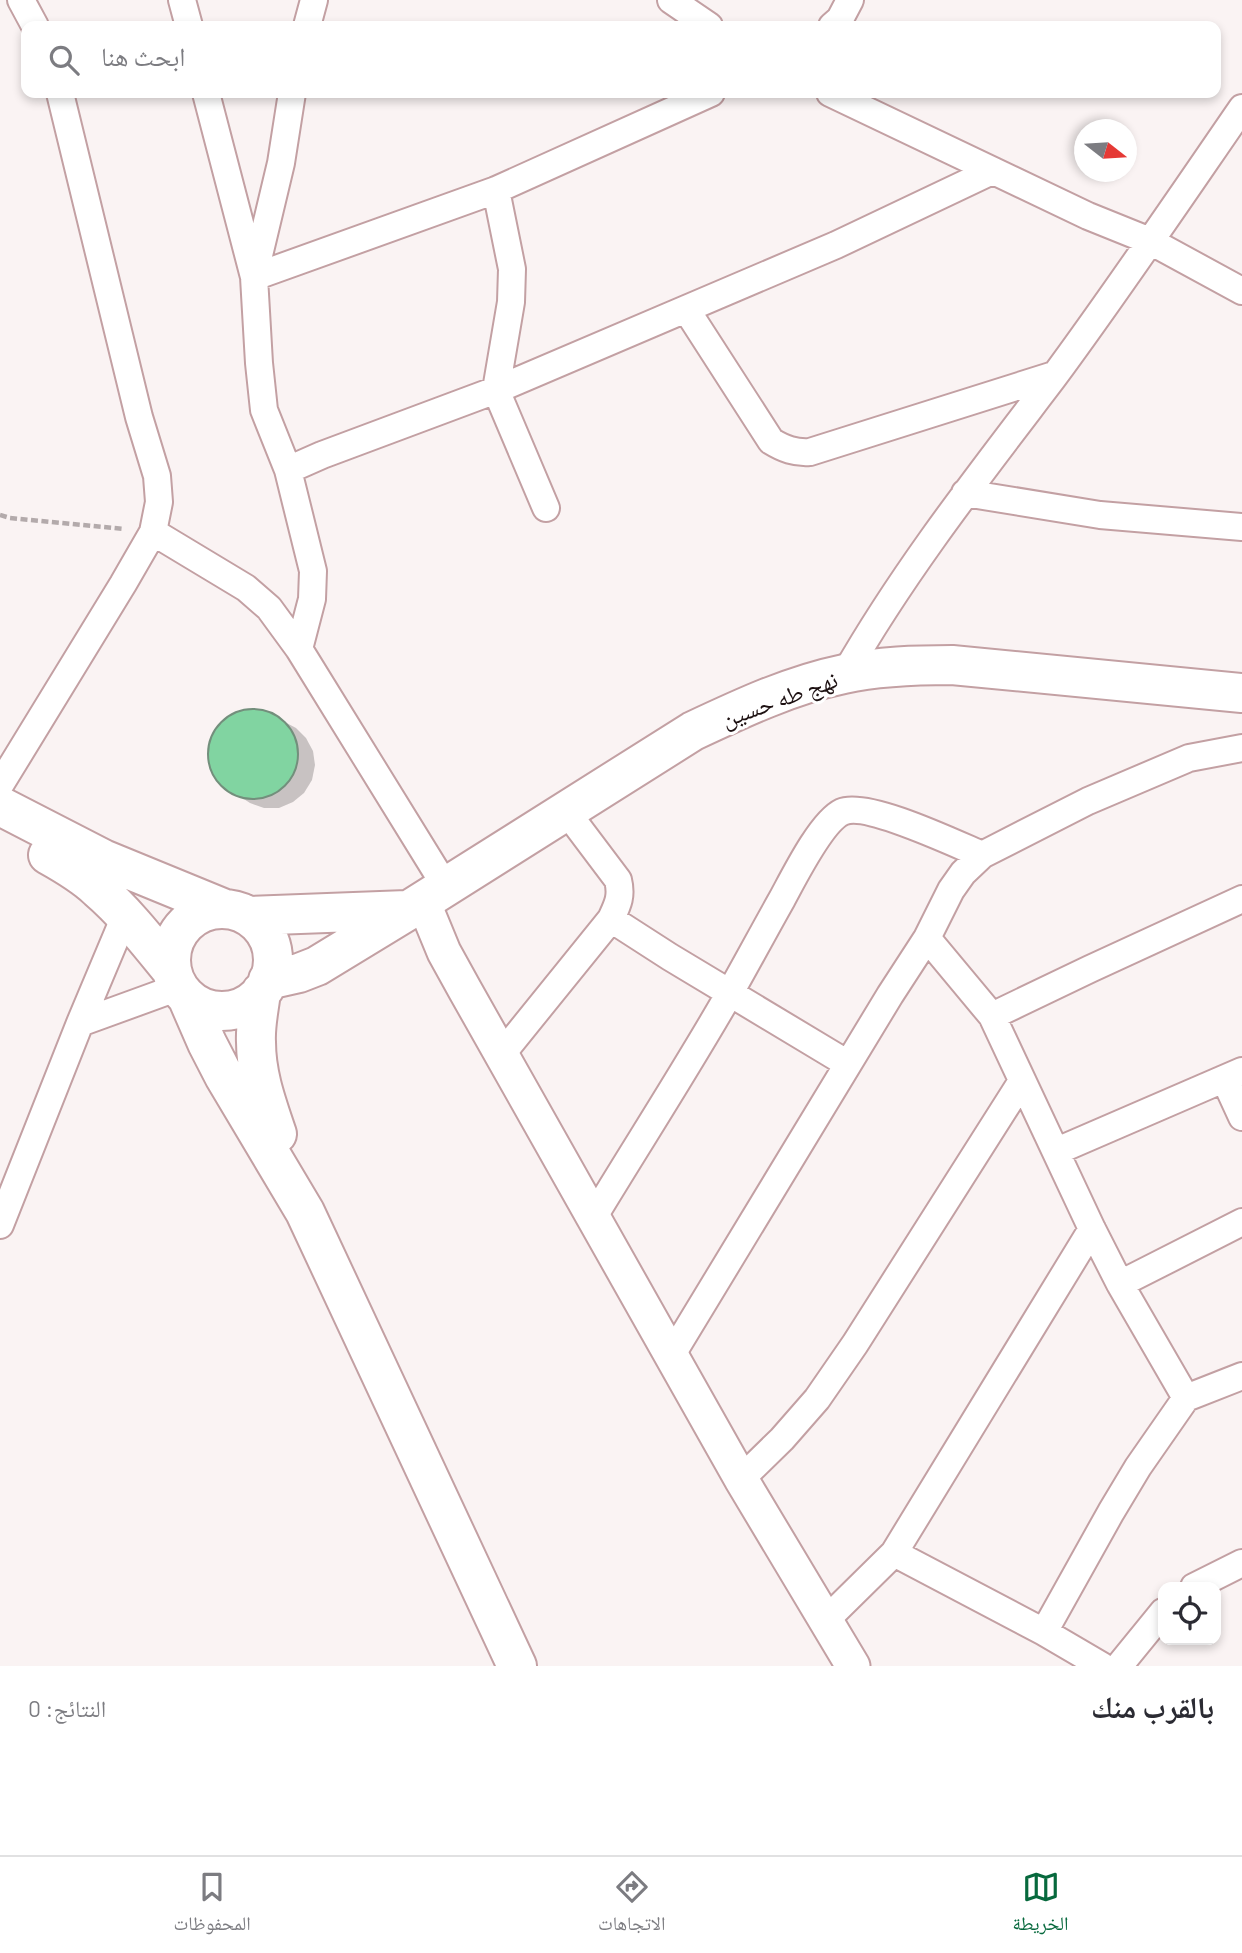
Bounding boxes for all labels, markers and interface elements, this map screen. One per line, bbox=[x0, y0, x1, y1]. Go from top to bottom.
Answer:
search box bbox=[21, 21, 1221, 98]
text: ابحث هنا bbox=[101, 40, 185, 71]
icon: search bbox=[45, 41, 83, 79]
north arrow bbox=[1074, 119, 1137, 182]
street label: نهج طه حسين bbox=[717, 664, 842, 734]
map controls bbox=[1158, 1582, 1221, 1645]
button: locate bbox=[1158, 1582, 1221, 1645]
text: بالقرب منك bbox=[1091, 1688, 1214, 1724]
text: النتائج: 0 bbox=[28, 1694, 106, 1722]
tab: المحفوظات bbox=[174, 1868, 251, 1942]
tab: الاتجاهات bbox=[598, 1868, 665, 1942]
tab: الخريطة bbox=[1013, 1868, 1068, 1942]

